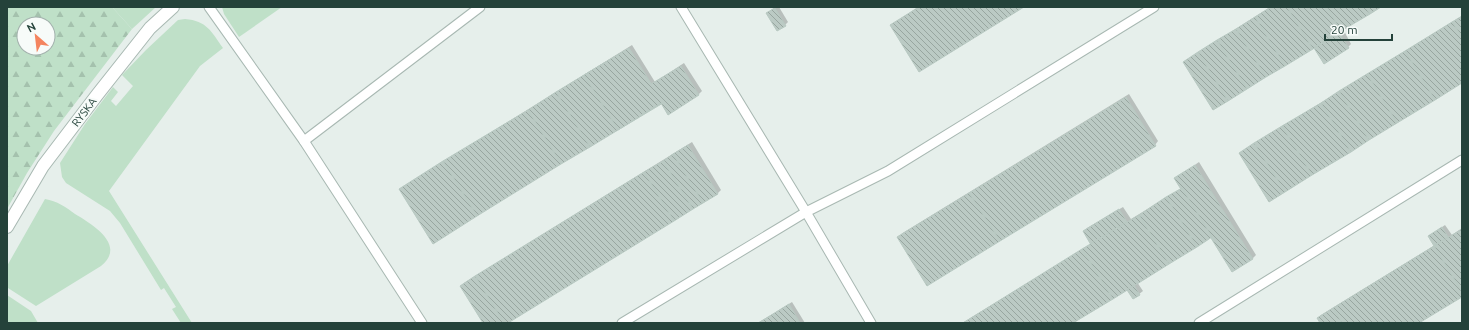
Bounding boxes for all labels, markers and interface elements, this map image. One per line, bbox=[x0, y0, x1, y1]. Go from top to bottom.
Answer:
north arrow bbox=[16, 16, 56, 56]
scale bar bbox=[1325, 16, 1392, 42]
text: N bbox=[25, 20, 38, 34]
text: 20 m bbox=[1331, 23, 1358, 36]
street label: RYSKA bbox=[69, 95, 99, 129]

